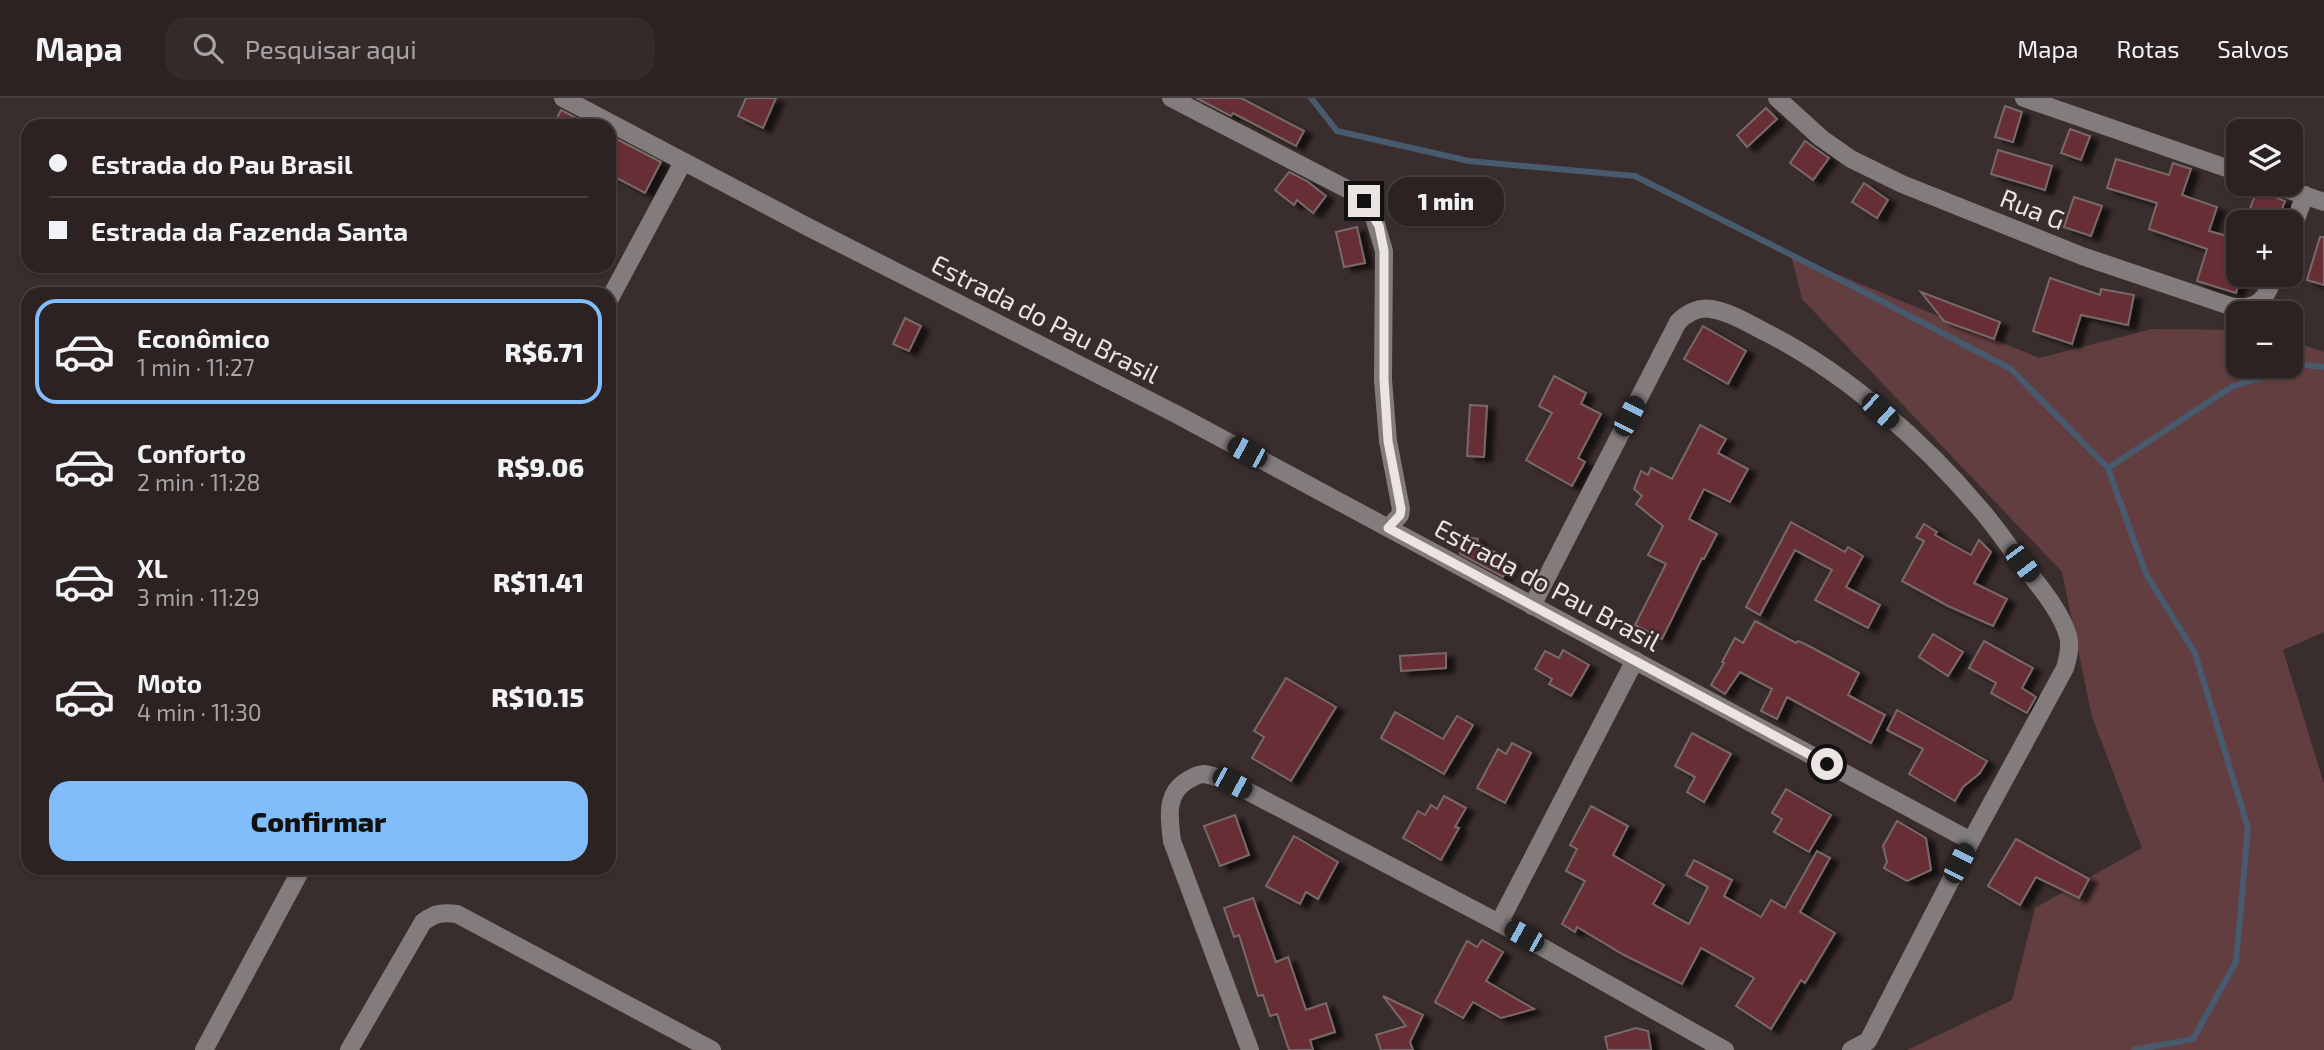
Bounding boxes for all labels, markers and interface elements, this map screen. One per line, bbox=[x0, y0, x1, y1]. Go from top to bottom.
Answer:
search box bbox=[165, 17, 655, 80]
text: Mapa bbox=[35, 28, 123, 68]
icon: search bbox=[189, 29, 227, 67]
text: Pesquisar aqui bbox=[245, 33, 417, 64]
text: Mapa bbox=[2017, 34, 2079, 63]
text: Rotas bbox=[2117, 34, 2179, 63]
text: Salvos bbox=[2217, 34, 2289, 63]
map controls bbox=[2226, 119, 2303, 378]
button: layers bbox=[2226, 119, 2303, 196]
text: Estrada do Pau Brasil bbox=[91, 148, 353, 179]
callout: 1 min bbox=[1388, 176, 1504, 226]
street label: Rua G bbox=[1996, 181, 2070, 235]
route end bbox=[1348, 185, 1380, 217]
text: 1 min bbox=[1418, 187, 1474, 215]
button: + bbox=[2226, 210, 2303, 287]
text: Estrada da Fazenda Santa bbox=[91, 215, 408, 246]
street label: Estrada do Pau Brasil bbox=[927, 247, 1165, 389]
button: − bbox=[2226, 301, 2303, 378]
icon: car bbox=[53, 320, 116, 383]
text: Econômico bbox=[137, 322, 270, 353]
text: R$6.71 bbox=[504, 336, 584, 367]
text: 1 min · 11:27 bbox=[137, 353, 255, 381]
car bbox=[1858, 389, 1903, 433]
car bbox=[1611, 393, 1648, 439]
car bbox=[1224, 433, 1271, 471]
icon: car bbox=[53, 435, 116, 498]
text: Conforto bbox=[137, 437, 246, 468]
text: R$9.06 bbox=[497, 451, 584, 482]
text: 2 min · 11:28 bbox=[137, 468, 261, 496]
street label: Estrada do Pau Brasil bbox=[1430, 511, 1666, 657]
car bbox=[2001, 540, 2044, 586]
icon: car bbox=[53, 550, 116, 613]
text: XL bbox=[137, 552, 168, 583]
text: R$11.41 bbox=[493, 566, 584, 597]
text: 3 min · 11:29 bbox=[137, 583, 260, 611]
icon: car bbox=[53, 665, 116, 728]
text: Moto bbox=[137, 667, 202, 698]
text: R$10.15 bbox=[491, 681, 584, 712]
text: 4 min · 11:30 bbox=[137, 698, 262, 726]
route start bbox=[1811, 748, 1843, 780]
car bbox=[1209, 764, 1256, 802]
button: Confirmar bbox=[49, 781, 588, 861]
car bbox=[1941, 840, 1978, 886]
car bbox=[1501, 917, 1548, 955]

